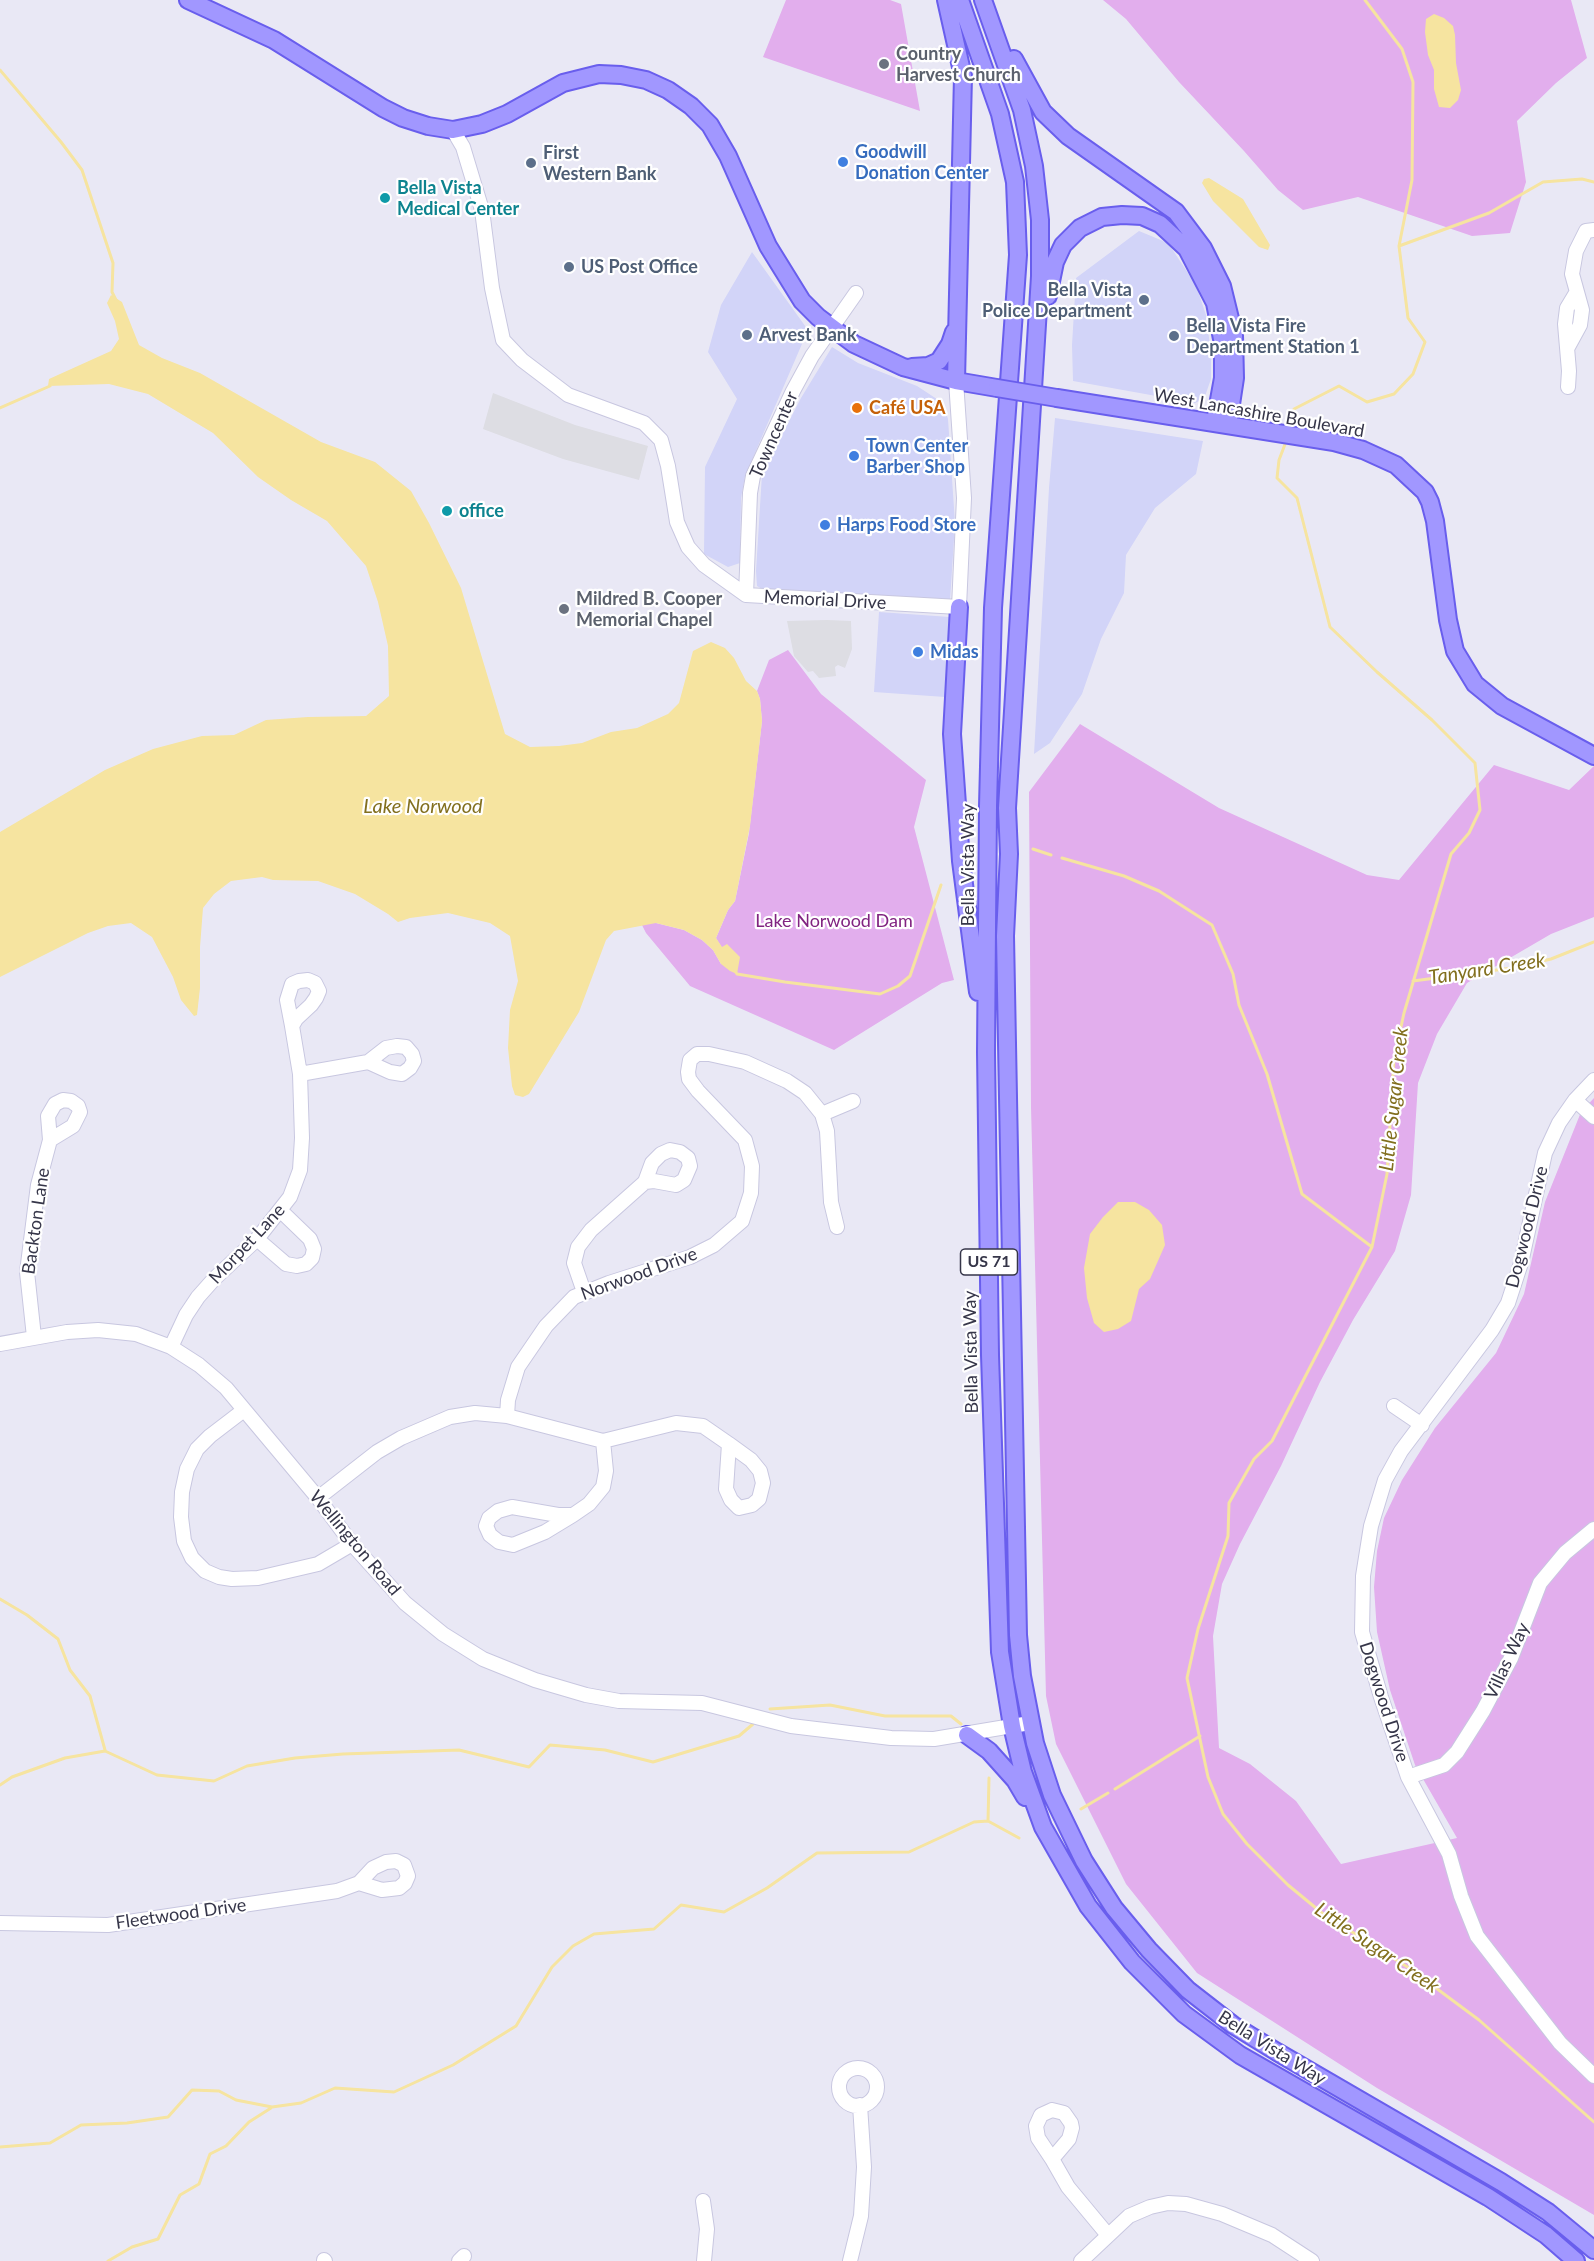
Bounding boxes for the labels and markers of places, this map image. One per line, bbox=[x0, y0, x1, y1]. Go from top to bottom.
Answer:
place label: Country Harvest Church bbox=[896, 43, 1021, 86]
marker: Country Harvest Church bbox=[877, 57, 891, 71]
place label: Goodwill Donation Center bbox=[855, 141, 989, 184]
place label: First Western Bank bbox=[543, 142, 656, 184]
marker: Goodwill Donation Center bbox=[836, 155, 850, 169]
marker: First Western Bank bbox=[524, 156, 538, 170]
place label: Bella Vista Medical Center bbox=[397, 177, 519, 219]
marker: Bella Vista Medical Center bbox=[378, 191, 392, 205]
place label: US Post Office bbox=[581, 256, 698, 278]
marker: US Post Office bbox=[562, 260, 576, 274]
place label: Bella Vista Police Department bbox=[982, 279, 1132, 322]
marker: Bella Vista Police Department bbox=[1137, 293, 1151, 307]
place label: Bella Vista Fire Department Station 1 bbox=[1186, 315, 1360, 358]
place label: Arvest Bank bbox=[759, 324, 857, 346]
marker: Arvest Bank bbox=[740, 328, 754, 342]
marker: Bella Vista Fire Department Station 1 bbox=[1167, 329, 1181, 343]
place label: Café USA bbox=[869, 397, 946, 419]
marker: Café USA bbox=[850, 401, 864, 415]
place label: Town Center Barber Shop bbox=[866, 435, 968, 478]
marker: Town Center Barber Shop bbox=[847, 449, 861, 463]
place label: office bbox=[459, 500, 504, 522]
marker: office bbox=[440, 504, 454, 518]
place label: Harps Food Store bbox=[837, 514, 976, 536]
marker: Harps Food Store bbox=[818, 518, 832, 532]
place label: Mildred B. Cooper Memorial Chapel bbox=[576, 588, 722, 630]
marker: Mildred B. Cooper Memorial Chapel bbox=[557, 602, 571, 616]
place label: Midas bbox=[930, 641, 979, 663]
marker: Midas bbox=[911, 645, 925, 659]

